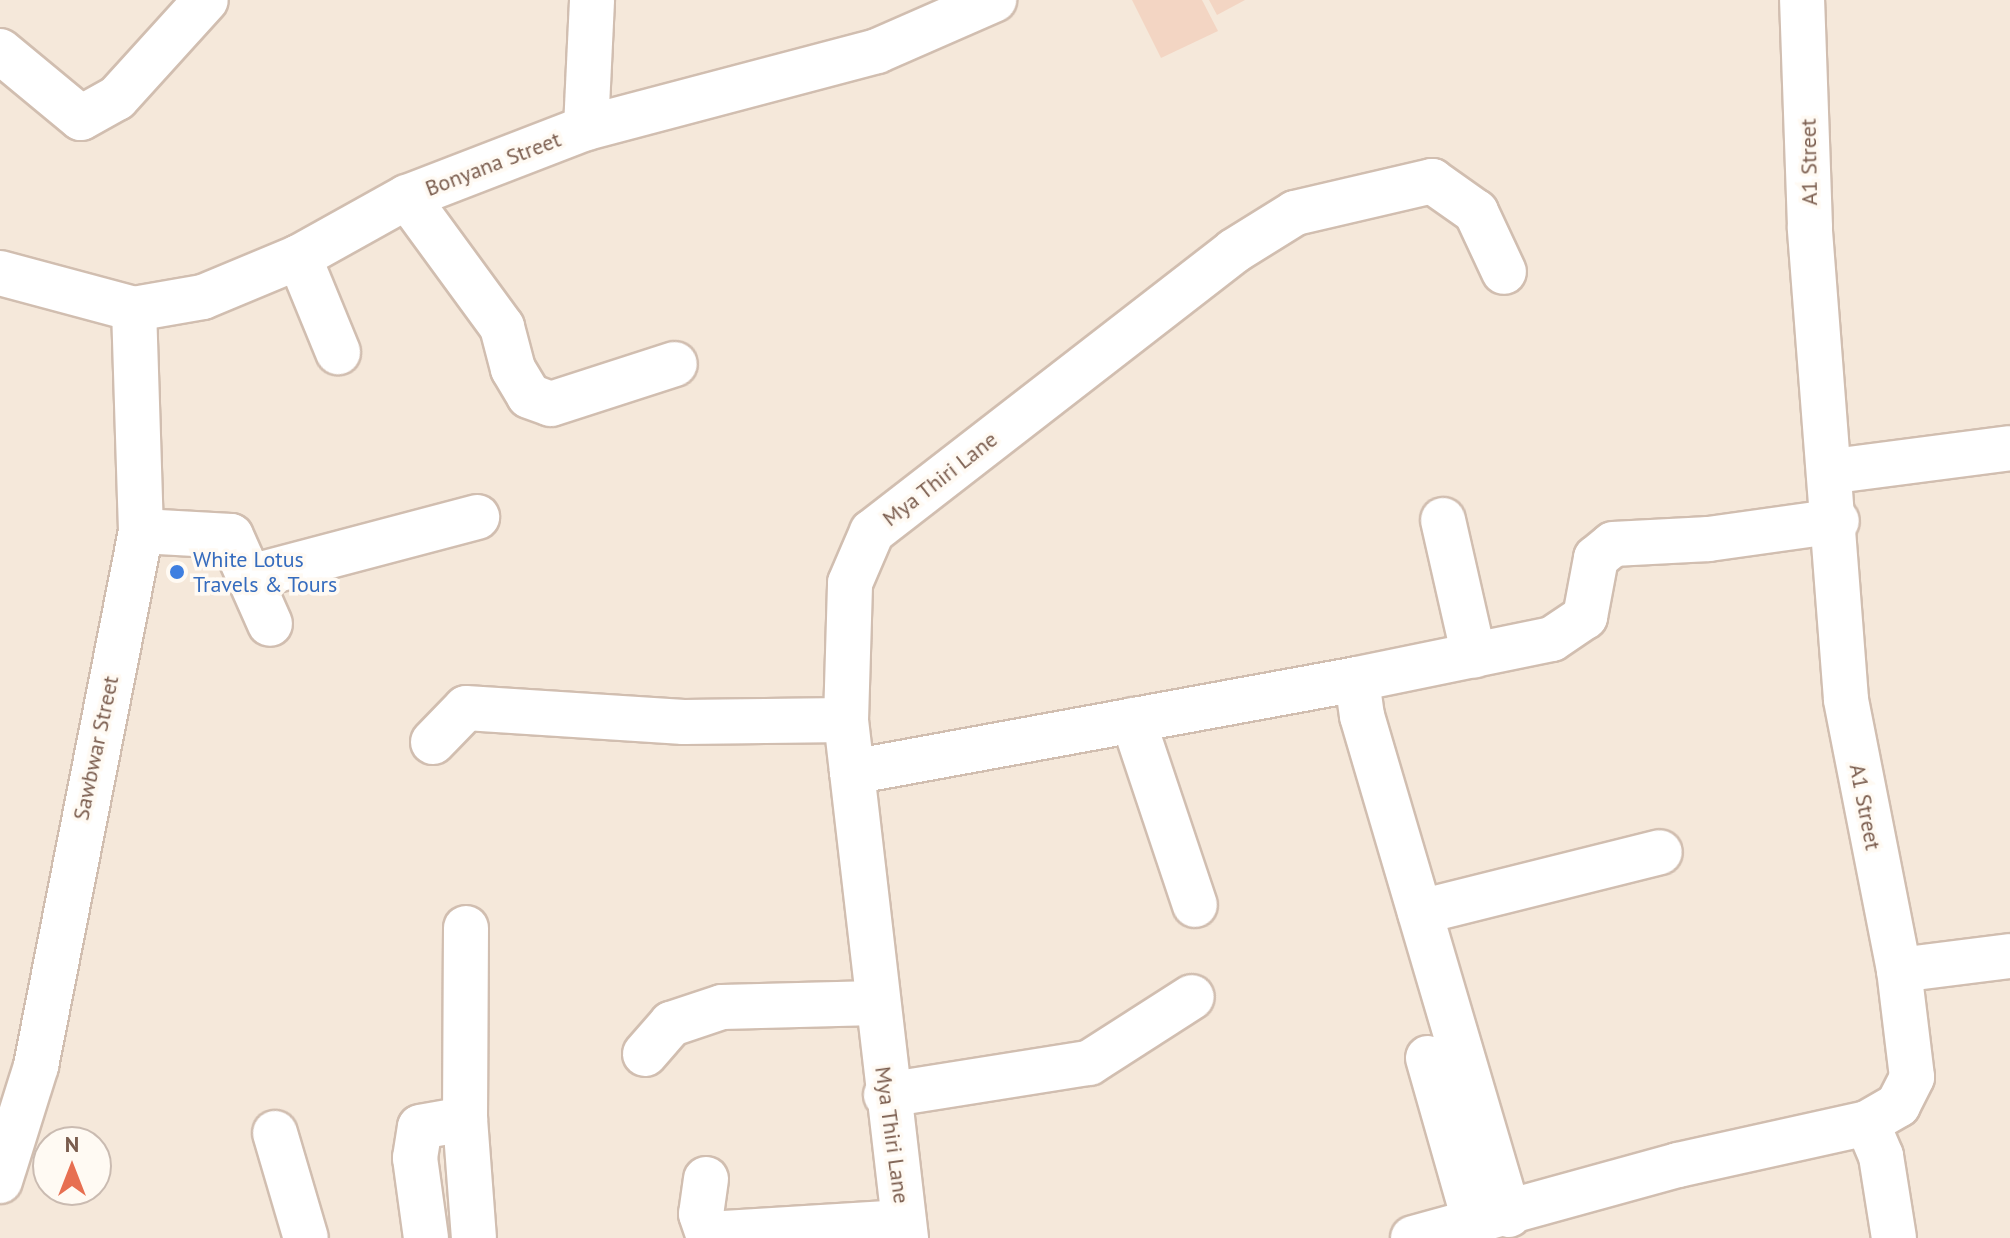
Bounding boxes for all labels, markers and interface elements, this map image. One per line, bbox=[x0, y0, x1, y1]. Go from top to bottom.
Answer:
street label: A1 Street bbox=[1795, 118, 1823, 206]
street label: Bonyana Street bbox=[422, 126, 564, 202]
street label: Mya Thiri Lane bbox=[877, 426, 1003, 532]
place label: White Lotus Travels & Tours bbox=[193, 546, 338, 598]
marker: White Lotus Travels & Tours bbox=[168, 563, 186, 581]
street label: Sawbwar Street bbox=[68, 673, 124, 823]
street label: A1 Street bbox=[1844, 762, 1886, 852]
street label: Mya Thiri Lane bbox=[869, 1064, 915, 1206]
north arrow bbox=[32, 1126, 112, 1206]
text: N bbox=[65, 1130, 79, 1158]

